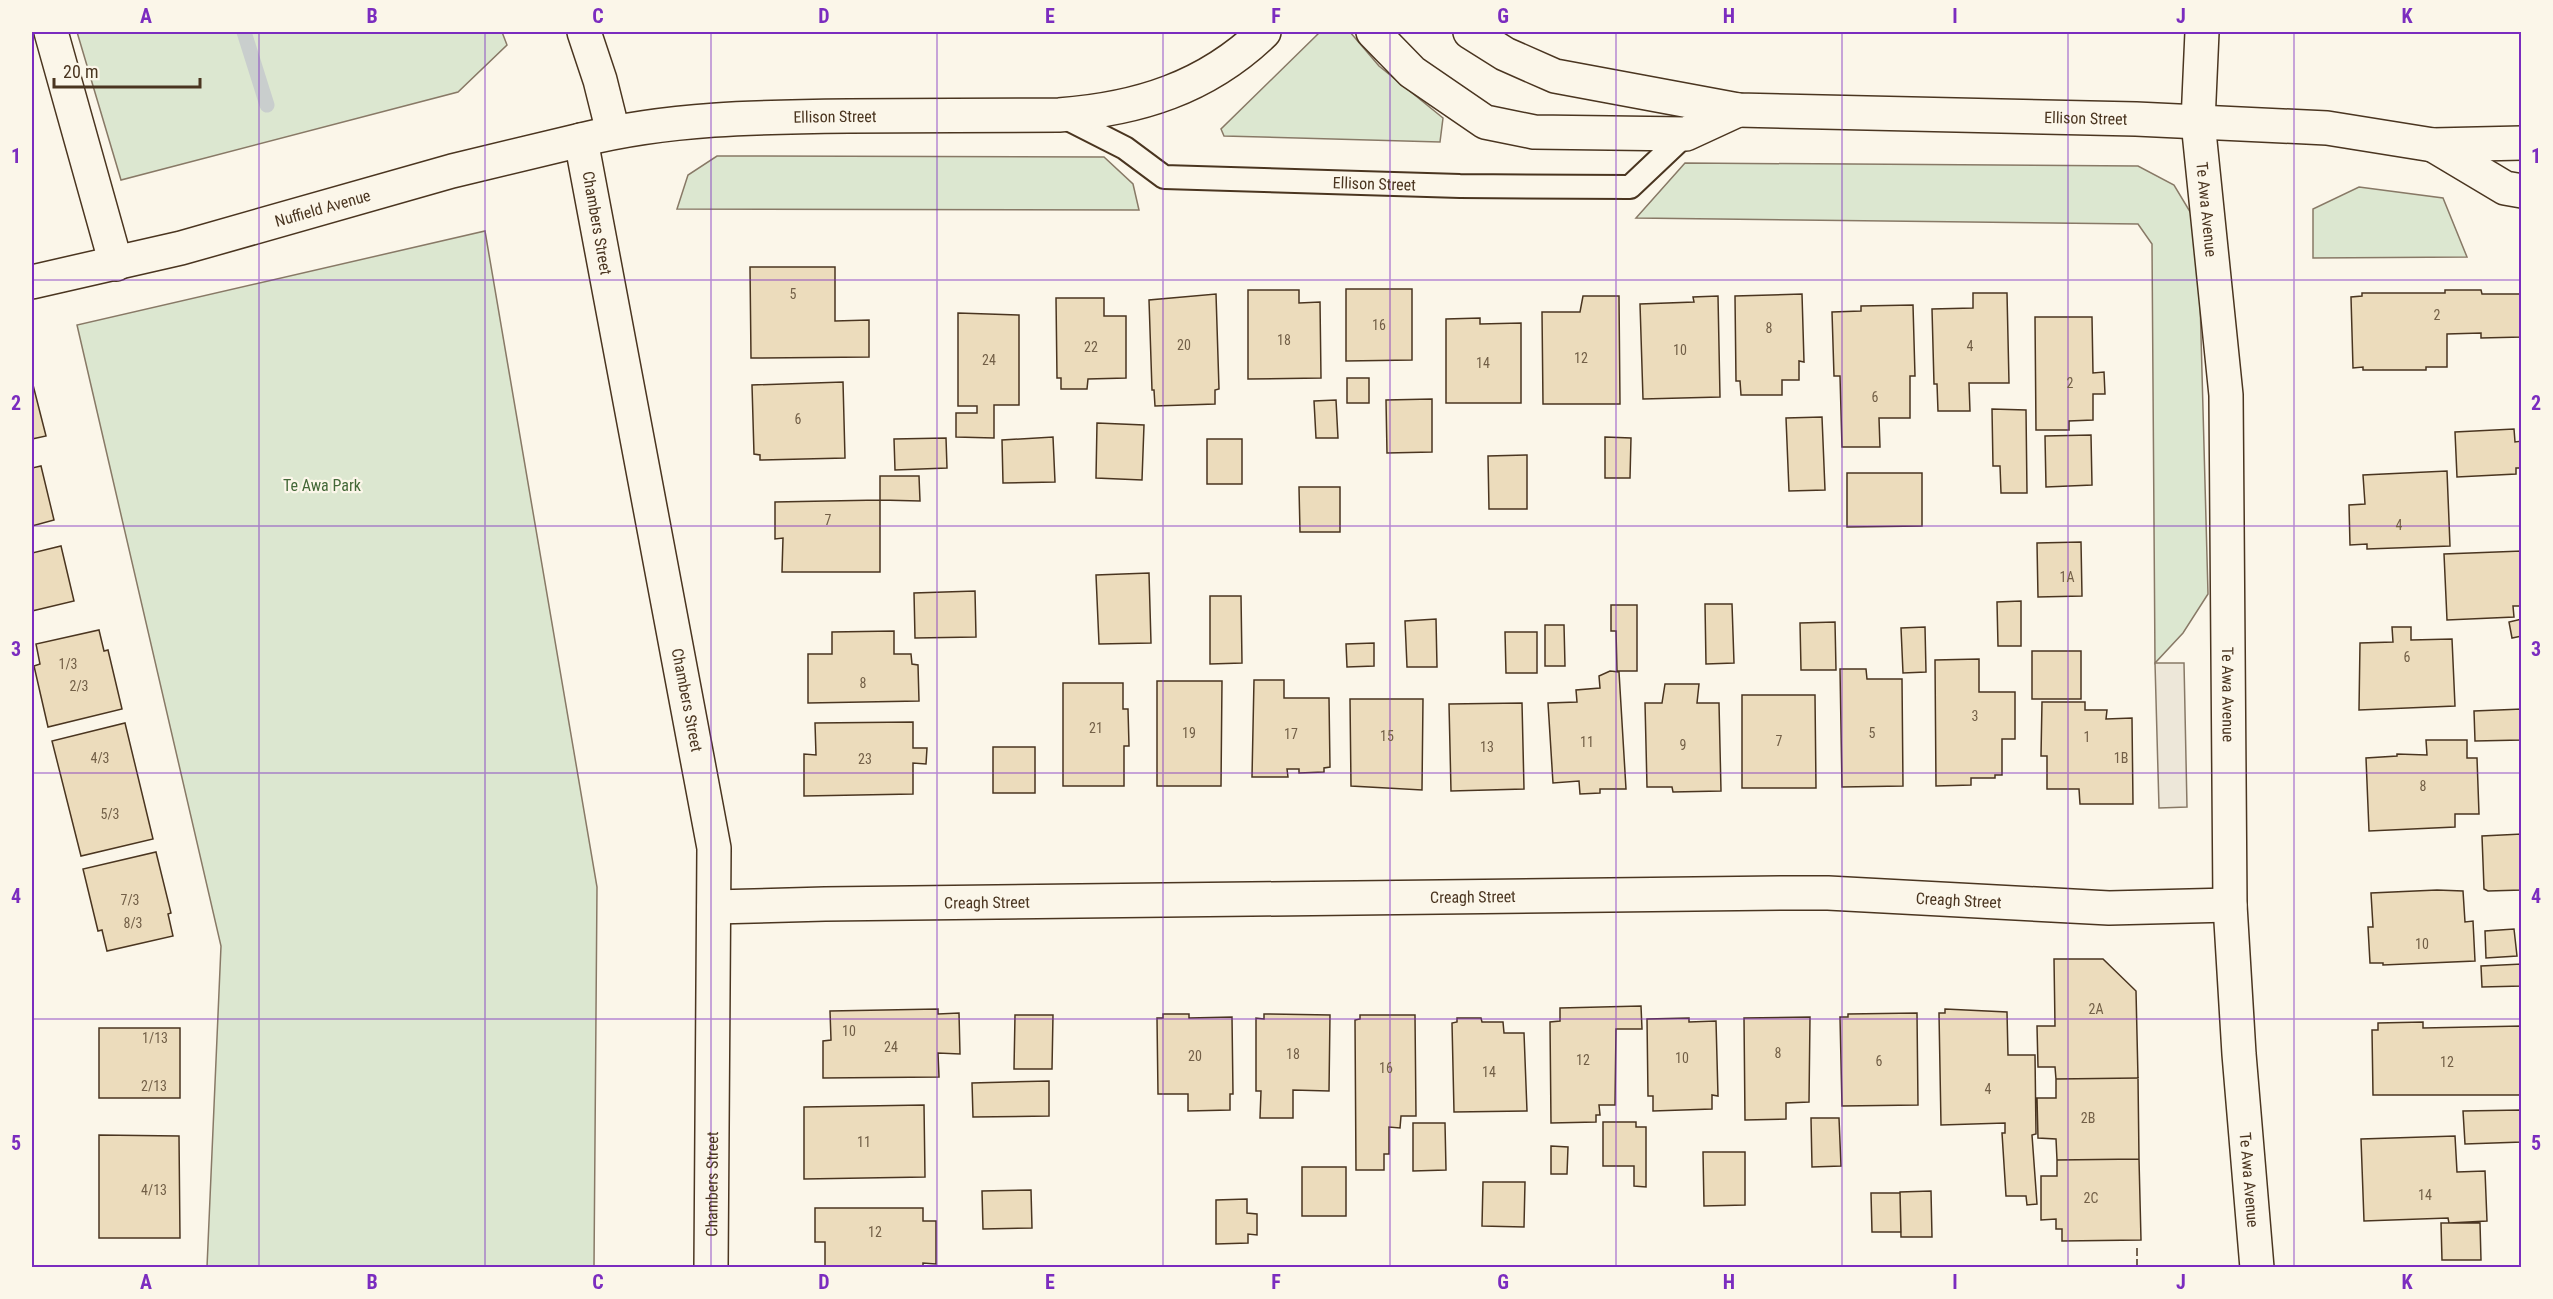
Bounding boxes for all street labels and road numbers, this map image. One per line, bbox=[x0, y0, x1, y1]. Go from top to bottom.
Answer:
street label: Ellison Street bbox=[793, 106, 877, 126]
street label: Ellison Street bbox=[2044, 107, 2128, 128]
street label: Te Awa Avenue bbox=[2193, 161, 2221, 258]
street label: Chambers Street bbox=[579, 170, 616, 277]
street label: Ellison Street bbox=[1333, 173, 1417, 194]
street label: Nuffield Avenue bbox=[273, 185, 373, 230]
street label: Chambers Street bbox=[668, 647, 706, 754]
street label: Te Awa Avenue bbox=[2218, 647, 2238, 742]
street label: Creagh Street bbox=[1430, 887, 1516, 907]
street label: Creagh Street bbox=[1915, 888, 2002, 912]
street label: Creagh Street bbox=[944, 892, 1030, 912]
street label: Chambers Street bbox=[702, 1131, 721, 1237]
street label: Te Awa Avenue bbox=[2236, 1131, 2263, 1228]

